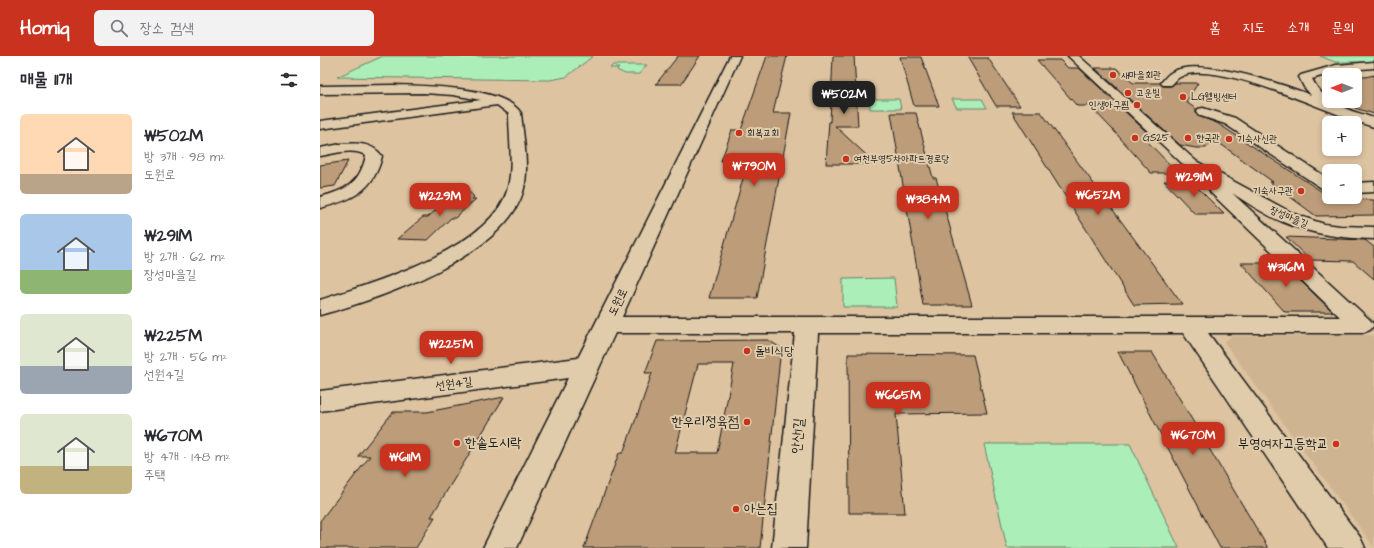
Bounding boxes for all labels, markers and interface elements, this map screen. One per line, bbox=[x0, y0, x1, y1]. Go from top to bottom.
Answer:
search box bbox=[94, 10, 374, 46]
text: Homiq bbox=[20, 15, 70, 42]
icon: search bbox=[108, 17, 130, 39]
text: 장소 검색 bbox=[140, 18, 194, 39]
text: 홈 bbox=[1209, 18, 1220, 38]
text: 지도 bbox=[1242, 18, 1265, 38]
text: 소개 bbox=[1287, 18, 1309, 38]
text: 문의 bbox=[1331, 18, 1354, 38]
text: 매물 11개 bbox=[20, 68, 72, 92]
place label: 새마을회관 bbox=[1121, 68, 1161, 82]
north arrow bbox=[1322, 68, 1362, 108]
map controls bbox=[1322, 68, 1362, 204]
icon: filters bbox=[278, 69, 300, 91]
marker: 새마을회관 bbox=[1108, 70, 1118, 80]
pin: ₩502M bbox=[816, 81, 872, 115]
text: ₩502M bbox=[821, 85, 867, 103]
place label: 고운빌 bbox=[1136, 86, 1161, 100]
marker: 고운빌 bbox=[1123, 88, 1133, 98]
place label: LG웰빙센터 bbox=[1191, 90, 1237, 104]
marker: LG웰빙센터 bbox=[1178, 92, 1188, 102]
place label: 인생아구찜 bbox=[1089, 98, 1129, 112]
marker: 인생아구찜 bbox=[1132, 100, 1142, 110]
button: + bbox=[1322, 116, 1362, 156]
text: ₩502M bbox=[144, 124, 203, 148]
place label: 회복교회 bbox=[747, 126, 779, 140]
marker: 회복교회 bbox=[734, 128, 744, 138]
icon: home bbox=[52, 130, 100, 178]
place label: GS25 bbox=[1143, 131, 1169, 145]
place label: 한국관 bbox=[1196, 131, 1220, 145]
place label: 기숙사신관 bbox=[1237, 132, 1277, 146]
marker: GS25 bbox=[1130, 133, 1140, 143]
marker: 한국관 bbox=[1183, 133, 1193, 143]
marker: 기숙사신관 bbox=[1224, 134, 1234, 144]
text: 방 3개 · 98 m² bbox=[144, 148, 225, 166]
place label: 여천부영5차아파트경로당 bbox=[854, 152, 950, 166]
pin: ₩790M bbox=[726, 153, 782, 187]
marker: 여천부영5차아파트경로당 bbox=[841, 154, 851, 164]
text: ₩790M bbox=[732, 157, 776, 175]
pin: ₩291M bbox=[1166, 164, 1222, 198]
button: − bbox=[1322, 164, 1362, 204]
text: 도원로 bbox=[144, 166, 175, 184]
text: ₩291M bbox=[1176, 168, 1212, 186]
pin: ₩652M bbox=[1070, 182, 1126, 216]
pin: ₩229M bbox=[412, 183, 468, 217]
place label: 기숙사구관 bbox=[1253, 184, 1293, 198]
pin: ₩384M bbox=[900, 186, 956, 220]
text: ₩652M bbox=[1075, 186, 1121, 204]
marker: 기숙사구관 bbox=[1296, 186, 1306, 196]
text: ₩229M bbox=[419, 187, 461, 205]
text: ₩384M bbox=[906, 190, 950, 208]
street label: 장성마을길 bbox=[1268, 203, 1310, 231]
text: ₩291M bbox=[144, 224, 192, 248]
icon: home bbox=[52, 230, 100, 278]
text: 방 2개 · 62 m² bbox=[144, 248, 226, 266]
pin: ₩316M bbox=[1258, 254, 1314, 288]
text: ₩316M bbox=[1268, 258, 1304, 276]
text: 장성마을길 bbox=[144, 266, 196, 284]
street label: 도원로 bbox=[604, 285, 632, 319]
text: ₩225M bbox=[144, 324, 202, 348]
icon: home bbox=[52, 330, 100, 378]
pin: ₩225M bbox=[423, 331, 479, 365]
text: ₩225M bbox=[429, 335, 473, 353]
place label: 돌비식당 bbox=[755, 343, 794, 360]
marker: 돌비식당 bbox=[742, 346, 752, 356]
text: 방 2개 · 56 m² bbox=[144, 348, 227, 366]
text: 선원4길 bbox=[144, 366, 184, 384]
street label: 선원4길 bbox=[434, 373, 474, 395]
pin: ₩665M bbox=[870, 382, 926, 416]
text: ₩665M bbox=[875, 386, 921, 404]
place label: 한우리정육점 bbox=[671, 412, 739, 432]
marker: 한우리정육점 bbox=[742, 417, 752, 427]
street label: 안산1길 bbox=[786, 417, 810, 455]
pin: ₩670M bbox=[1165, 422, 1221, 456]
text: ₩670M bbox=[144, 424, 203, 448]
text: ₩670M bbox=[1171, 426, 1215, 444]
icon: home bbox=[52, 430, 100, 478]
place label: 한솥도시락 bbox=[465, 433, 522, 453]
place label: 부영여자고등학교 bbox=[1238, 434, 1328, 454]
marker: 한솥도시락 bbox=[452, 438, 462, 448]
marker: 부영여자고등학교 bbox=[1331, 439, 1341, 449]
pin: ₩611M bbox=[377, 444, 433, 478]
text: 방 4개 · 148 m² bbox=[144, 448, 230, 466]
text: ₩611M bbox=[389, 448, 421, 466]
text: 주택 bbox=[144, 466, 165, 484]
place label: 아는집 bbox=[744, 499, 778, 519]
marker: 아는집 bbox=[731, 504, 741, 514]

